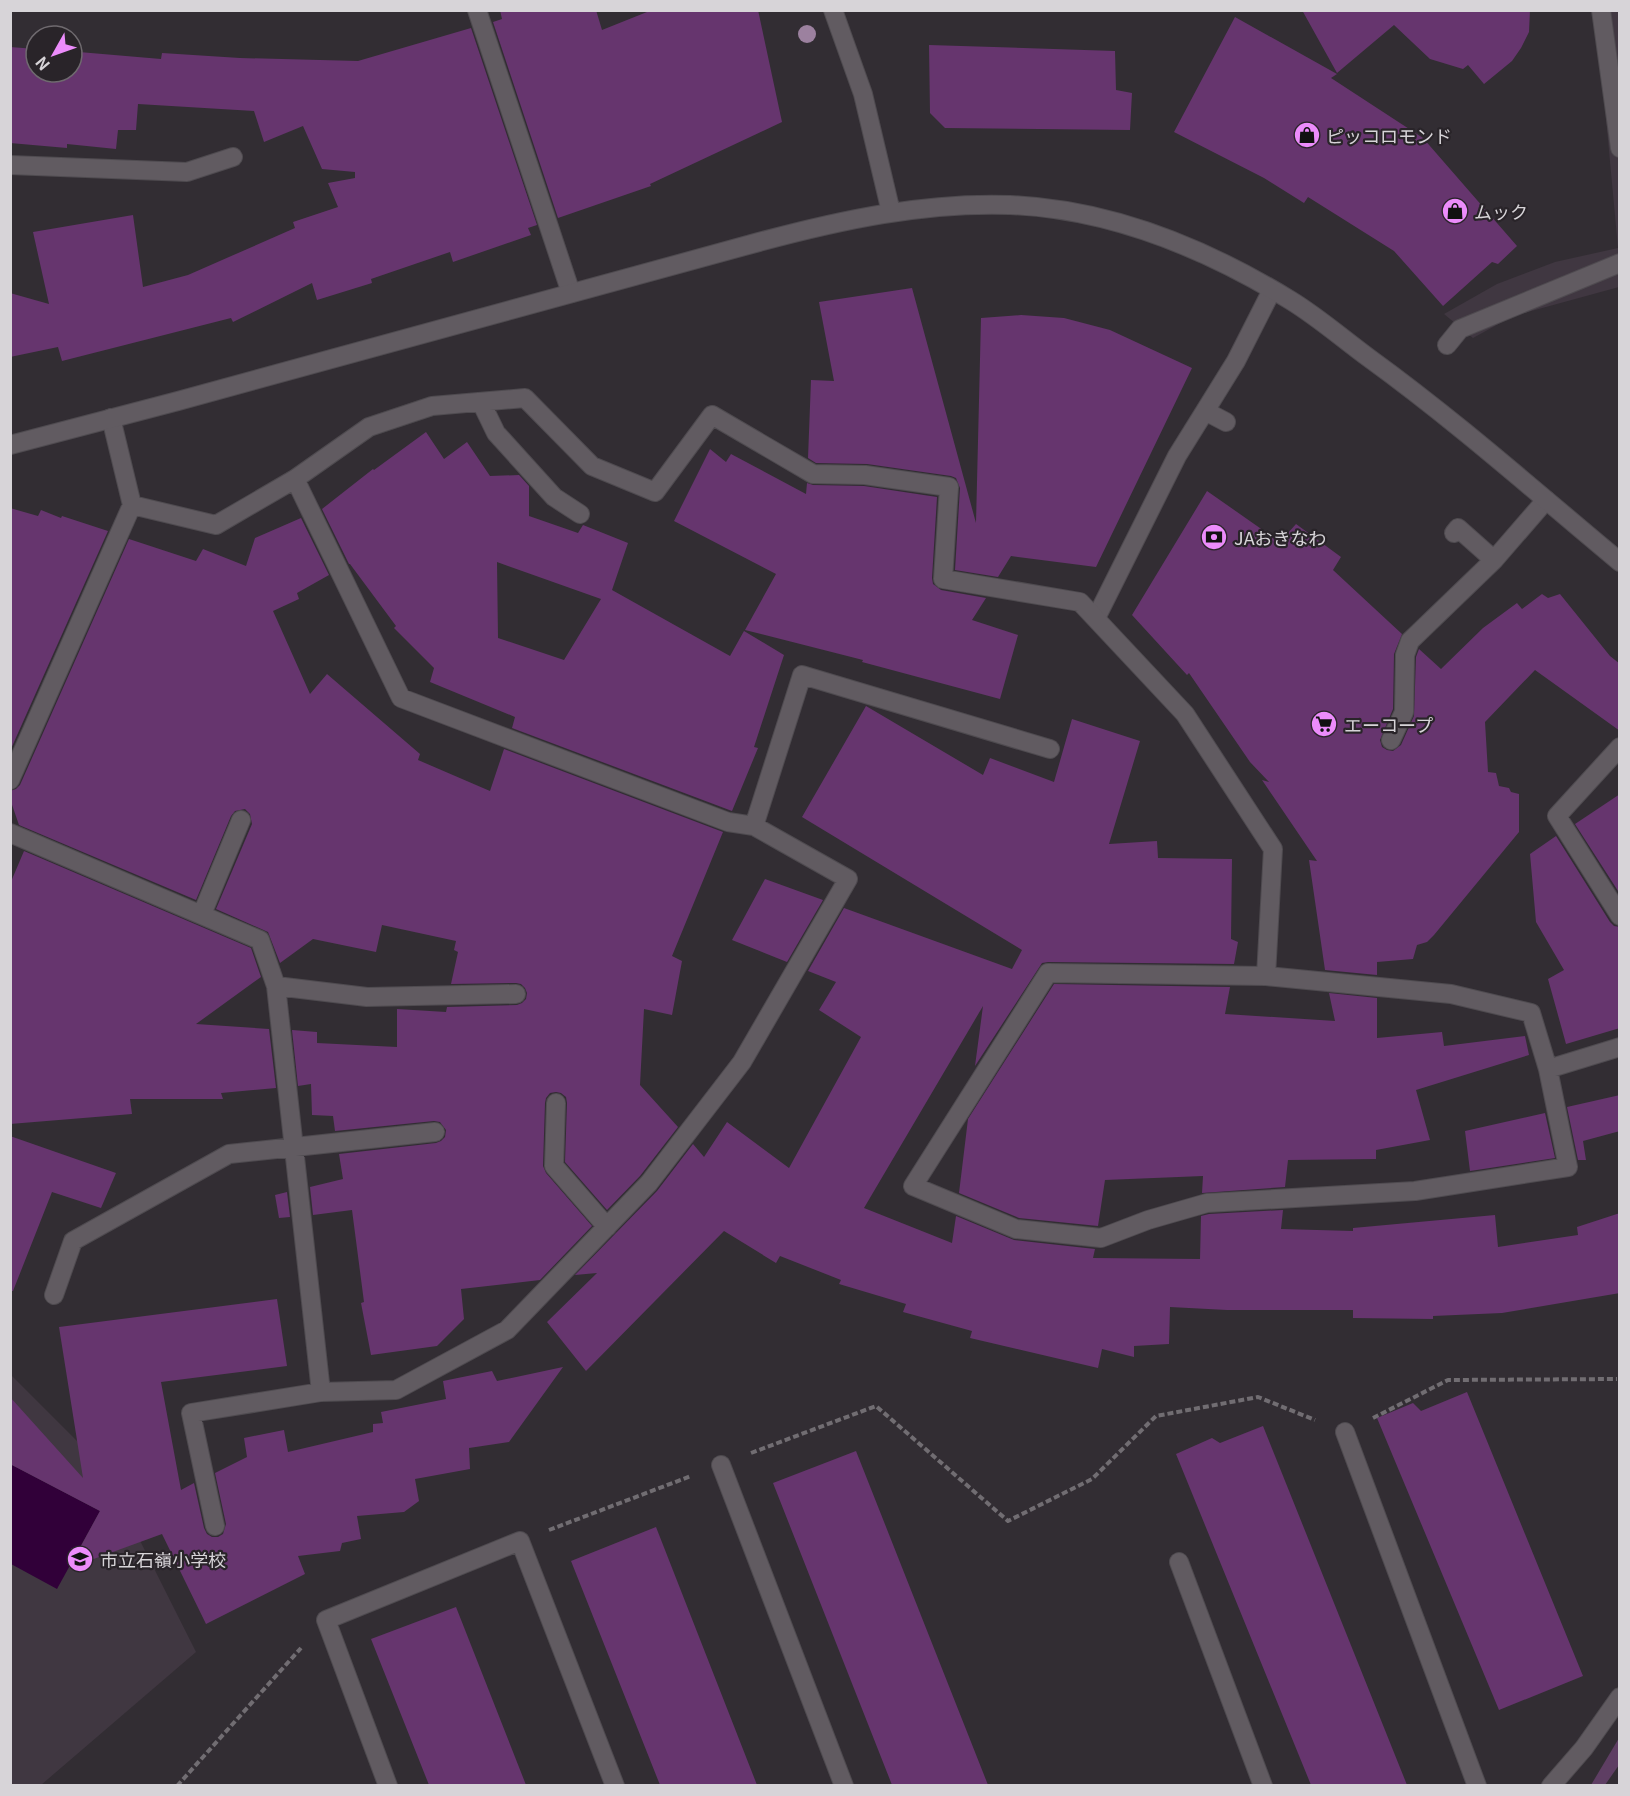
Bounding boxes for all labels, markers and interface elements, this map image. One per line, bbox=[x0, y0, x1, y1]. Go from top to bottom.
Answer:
north arrow bbox=[24, 24, 84, 84]
text: N bbox=[29, 52, 55, 77]
shop icon: ピッコロモンド bbox=[1292, 120, 1322, 150]
place label: ピッコロモンド bbox=[1326, 122, 1452, 148]
shop icon: ムック bbox=[1440, 196, 1470, 226]
place label: ムック bbox=[1474, 198, 1528, 224]
bank icon: JAおきなわ bbox=[1199, 522, 1229, 552]
place label: JAおきなわ bbox=[1234, 524, 1327, 550]
supermarket icon: エーコープ bbox=[1309, 709, 1339, 739]
place label: エーコープ bbox=[1344, 711, 1433, 737]
school or university icon: 市立石嶺小学校 bbox=[65, 1544, 95, 1574]
place label: 市立石嶺小学校 bbox=[100, 1546, 226, 1572]

